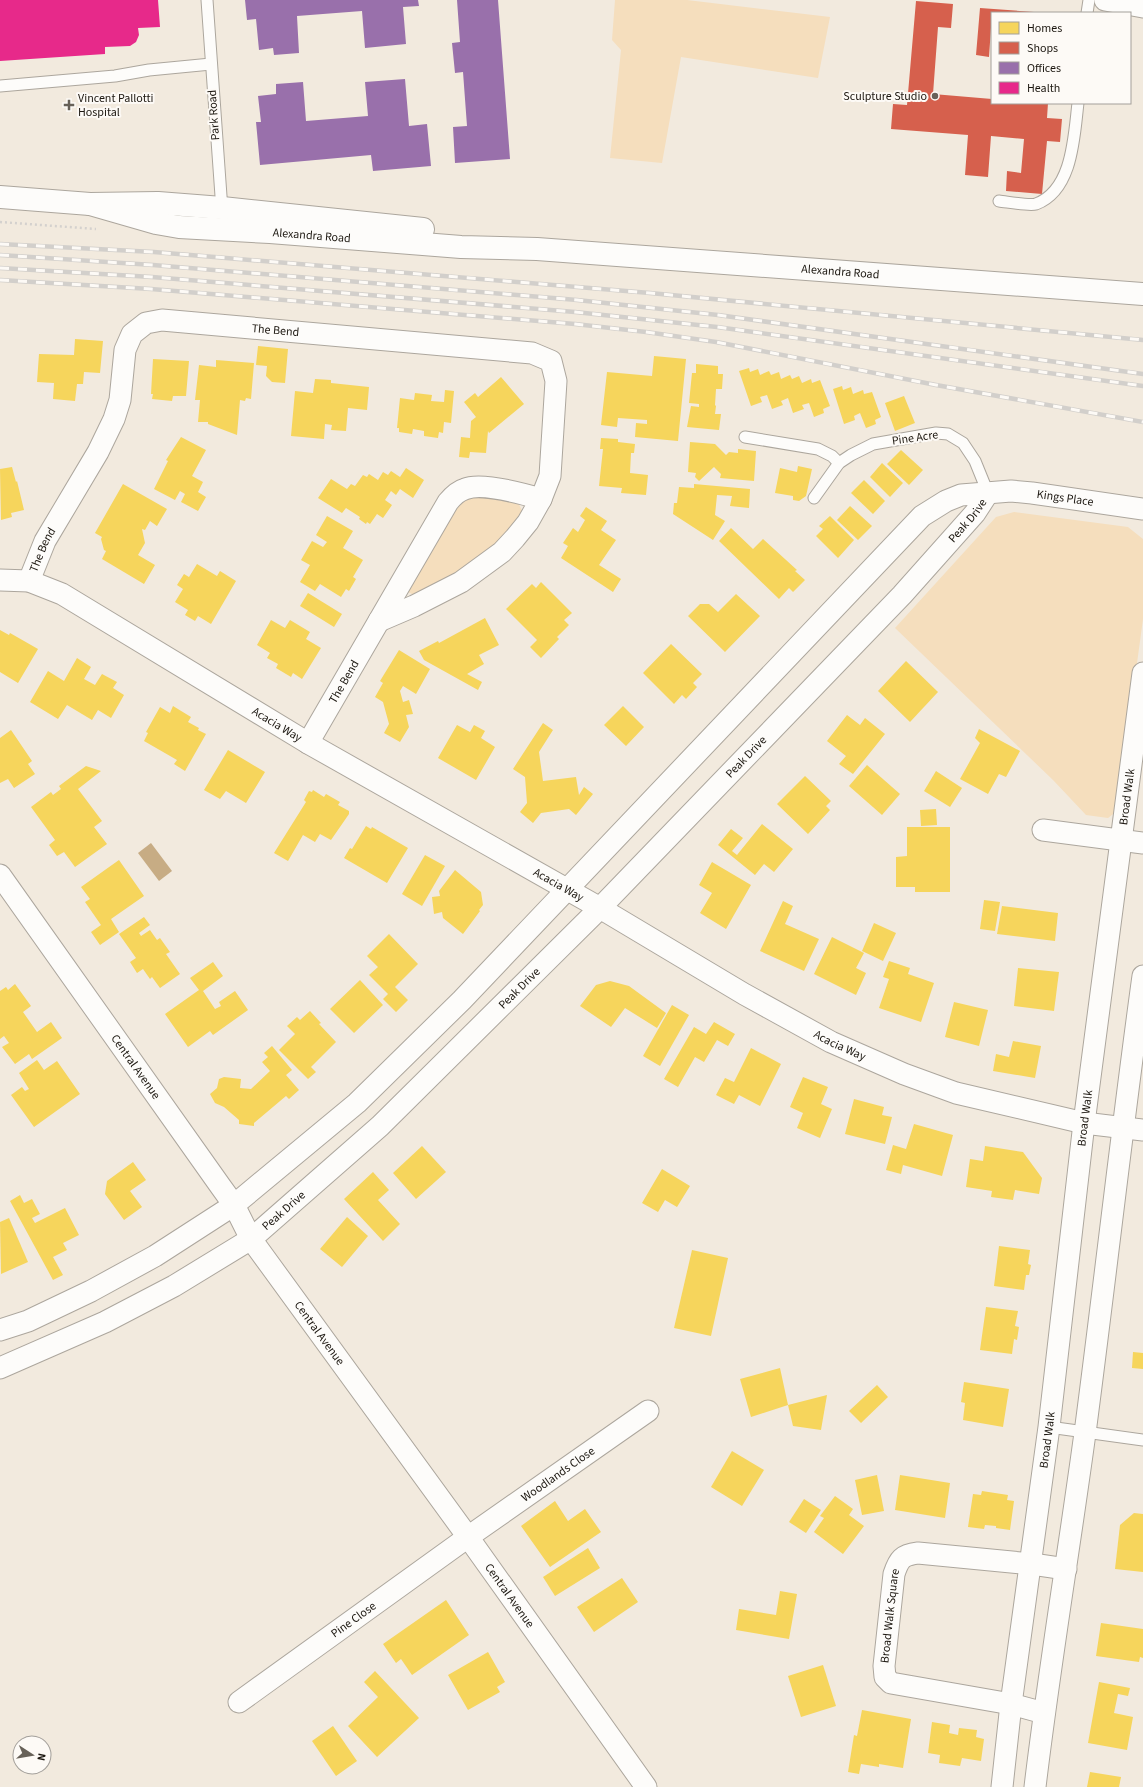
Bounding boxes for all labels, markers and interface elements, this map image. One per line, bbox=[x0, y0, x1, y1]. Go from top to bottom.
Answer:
legend bbox=[991, 12, 1131, 104]
text: Homes bbox=[1027, 20, 1062, 37]
text: Shops bbox=[1027, 40, 1058, 57]
text: Offices bbox=[1027, 60, 1061, 77]
text: Health bbox=[1027, 80, 1060, 97]
place label: Sculpture Studio bbox=[843, 88, 927, 105]
street label: Park Road bbox=[204, 89, 224, 141]
place label: Vincent Pallotti Hospital bbox=[78, 90, 154, 121]
marker: Sculpture Studio bbox=[930, 91, 940, 101]
marker: Vincent Pallotti Hospital bbox=[63, 99, 75, 111]
street label: Alexandra Road bbox=[272, 224, 351, 247]
street label: Alexandra Road bbox=[801, 260, 880, 283]
street label: The Bend bbox=[251, 320, 300, 341]
street label: Pine Acre bbox=[891, 426, 939, 450]
street label: Kings Place bbox=[1036, 485, 1095, 510]
street label: Peak Drive bbox=[944, 495, 991, 546]
street label: The Bend bbox=[25, 524, 60, 575]
street label: The Bend bbox=[324, 657, 363, 706]
street label: Acacia Way bbox=[249, 703, 306, 746]
street label: Peak Drive bbox=[721, 732, 770, 782]
street label: Broad Walk bbox=[1115, 768, 1139, 826]
street label: Acacia Way bbox=[530, 864, 587, 906]
street label: Peak Drive bbox=[494, 964, 544, 1013]
street label: Acacia Way bbox=[811, 1026, 869, 1065]
street label: Central Avenue bbox=[107, 1031, 165, 1103]
street label: Broad Walk bbox=[1073, 1089, 1097, 1147]
street label: Peak Drive bbox=[258, 1187, 309, 1234]
street label: Central Avenue bbox=[290, 1297, 349, 1369]
street label: Broad Walk bbox=[1035, 1411, 1059, 1469]
street label: Woodlands Close bbox=[518, 1442, 598, 1506]
street label: Central Avenue bbox=[481, 1560, 539, 1631]
street label: Broad Walk Square bbox=[876, 1566, 904, 1664]
street label: Pine Close bbox=[327, 1597, 380, 1642]
north arrow bbox=[12, 1735, 52, 1775]
text: N bbox=[33, 1752, 49, 1762]

